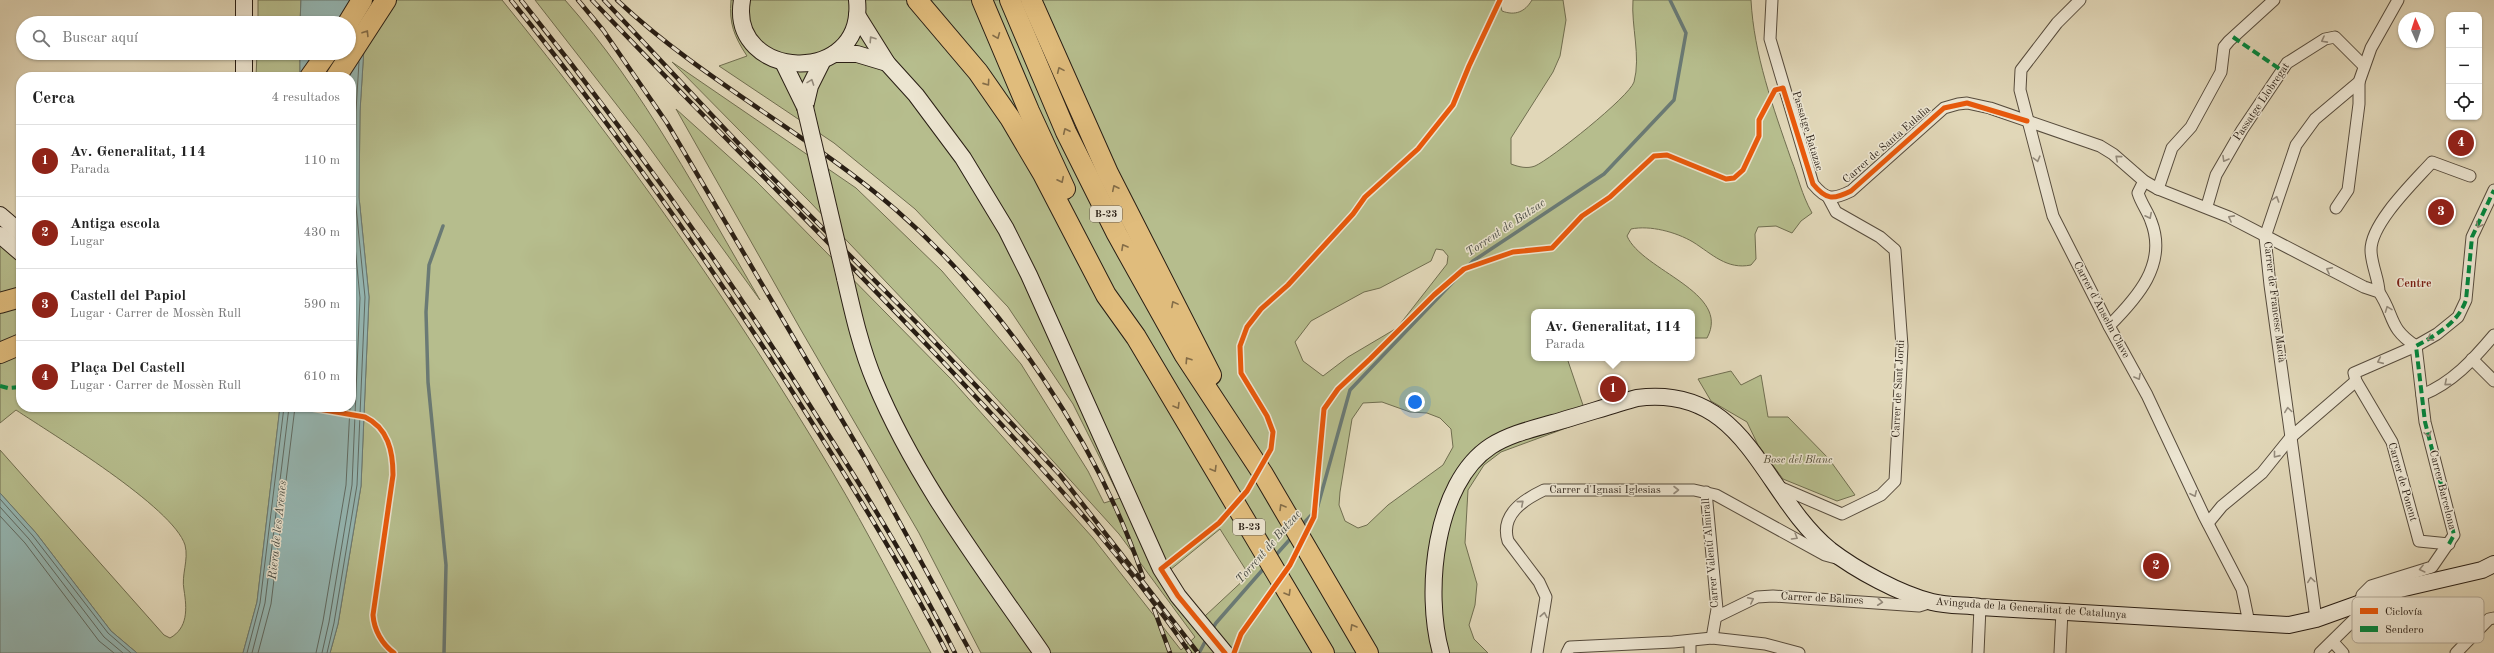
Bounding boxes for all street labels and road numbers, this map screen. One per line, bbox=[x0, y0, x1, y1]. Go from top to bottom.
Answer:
street label: Passatge Llobregat bbox=[2232, 61, 2292, 143]
street label: Passatge Batazac bbox=[1790, 90, 1824, 172]
street label: Carrer de Santa Eulalia bbox=[1841, 104, 1933, 186]
road number: B-23 bbox=[1090, 206, 1122, 222]
street label: Carrer de Francesc Macià bbox=[2261, 241, 2287, 364]
street label: Carrer d'Anselm Clave bbox=[2071, 260, 2131, 360]
street label: Carrer de Sant Jordi bbox=[1891, 340, 1907, 438]
street label: Carrer de Ponent bbox=[2385, 441, 2419, 523]
street label: Carrer Barcelona bbox=[2427, 449, 2457, 531]
street label: Carrer d'Ignasi Iglesias bbox=[1549, 485, 1661, 496]
street label: Carrer Valentí Almirall bbox=[1701, 498, 1721, 608]
road number: B-23 bbox=[1233, 519, 1265, 535]
street label: Carrer de Balmes bbox=[1780, 591, 1864, 607]
street label: Avinguda de la Generalitat de Catalunya bbox=[1935, 597, 2128, 621]

